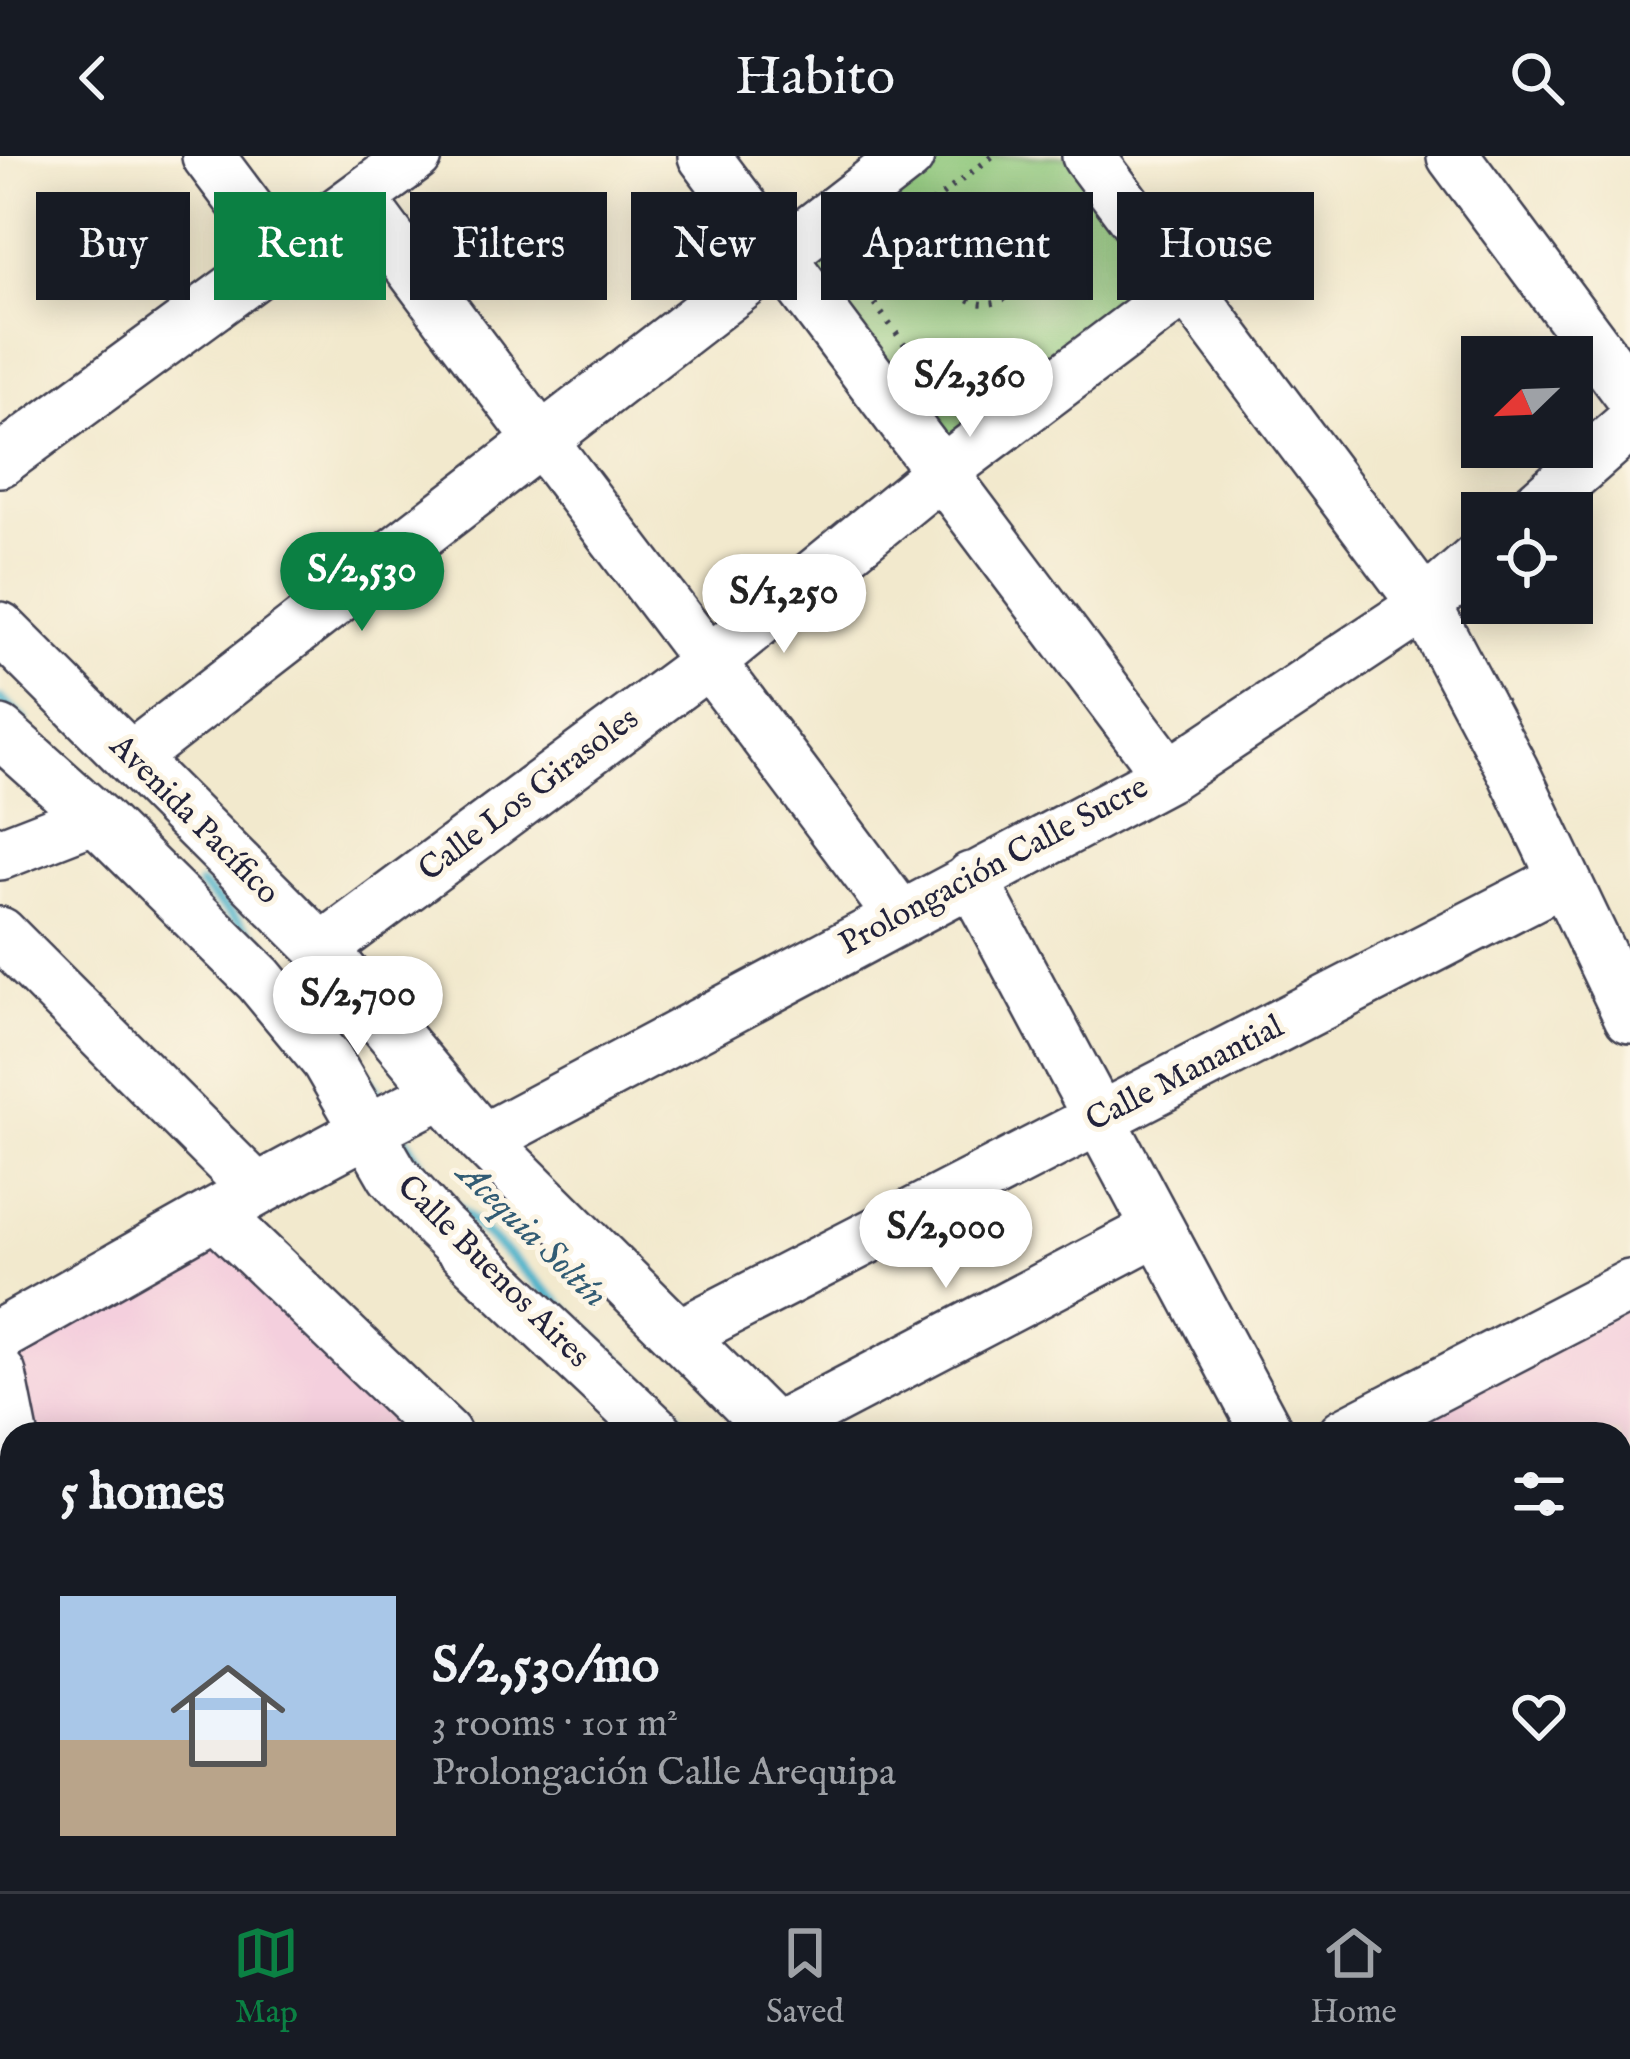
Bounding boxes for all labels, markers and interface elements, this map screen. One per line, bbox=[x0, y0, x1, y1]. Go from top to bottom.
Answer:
text: Habito bbox=[735, 44, 895, 113]
icon: back bbox=[60, 45, 126, 111]
icon: search bbox=[1504, 45, 1570, 111]
chip: Buy bbox=[36, 192, 190, 300]
chip: Rent bbox=[214, 192, 386, 300]
chip: Filters bbox=[410, 192, 607, 300]
chip: New bbox=[631, 192, 797, 300]
chip: Apartment bbox=[821, 192, 1093, 300]
chip: House bbox=[1117, 192, 1314, 300]
north arrow bbox=[1461, 336, 1593, 468]
map controls bbox=[1461, 336, 1593, 624]
pin: S/2,360 bbox=[859, 338, 1081, 440]
text: S/2,360 bbox=[914, 352, 1026, 401]
button: locate bbox=[1461, 492, 1593, 624]
pin: S/2,530 bbox=[251, 532, 473, 634]
text: S/2,530 bbox=[307, 546, 417, 595]
pin: S/1,250 bbox=[673, 554, 895, 656]
text: S/1,250 bbox=[729, 568, 839, 617]
street label: Calle Los Girasoles bbox=[411, 699, 647, 891]
street label: Avenida Pacífico bbox=[99, 725, 288, 914]
street label: Prolongación Calle Sucre bbox=[832, 767, 1156, 965]
pin: S/2,700 bbox=[247, 956, 469, 1058]
text: S/2,700 bbox=[300, 970, 416, 1019]
street label: Calle Manantial bbox=[1079, 1006, 1291, 1142]
water label: Acequia Soltín bbox=[444, 1149, 617, 1318]
street label: Calle Buenos Aires bbox=[388, 1167, 598, 1377]
pin: S/2,000 bbox=[835, 1189, 1057, 1291]
text: S/2,000 bbox=[886, 1203, 1006, 1252]
icon: filters bbox=[1506, 1461, 1572, 1527]
text: 5 homes bbox=[60, 1462, 225, 1527]
text: S/2,530/mo bbox=[432, 1635, 659, 1700]
icon: home bbox=[156, 1644, 300, 1788]
icon: heart bbox=[1506, 1683, 1572, 1749]
text: 3 rooms · 101 m² bbox=[432, 1700, 678, 1749]
text: Prolongación Calle Arequipa bbox=[432, 1749, 896, 1798]
tab: Map bbox=[233, 1920, 299, 2034]
tab: Saved bbox=[766, 1920, 844, 2034]
tab: Home bbox=[1311, 1920, 1397, 2034]

